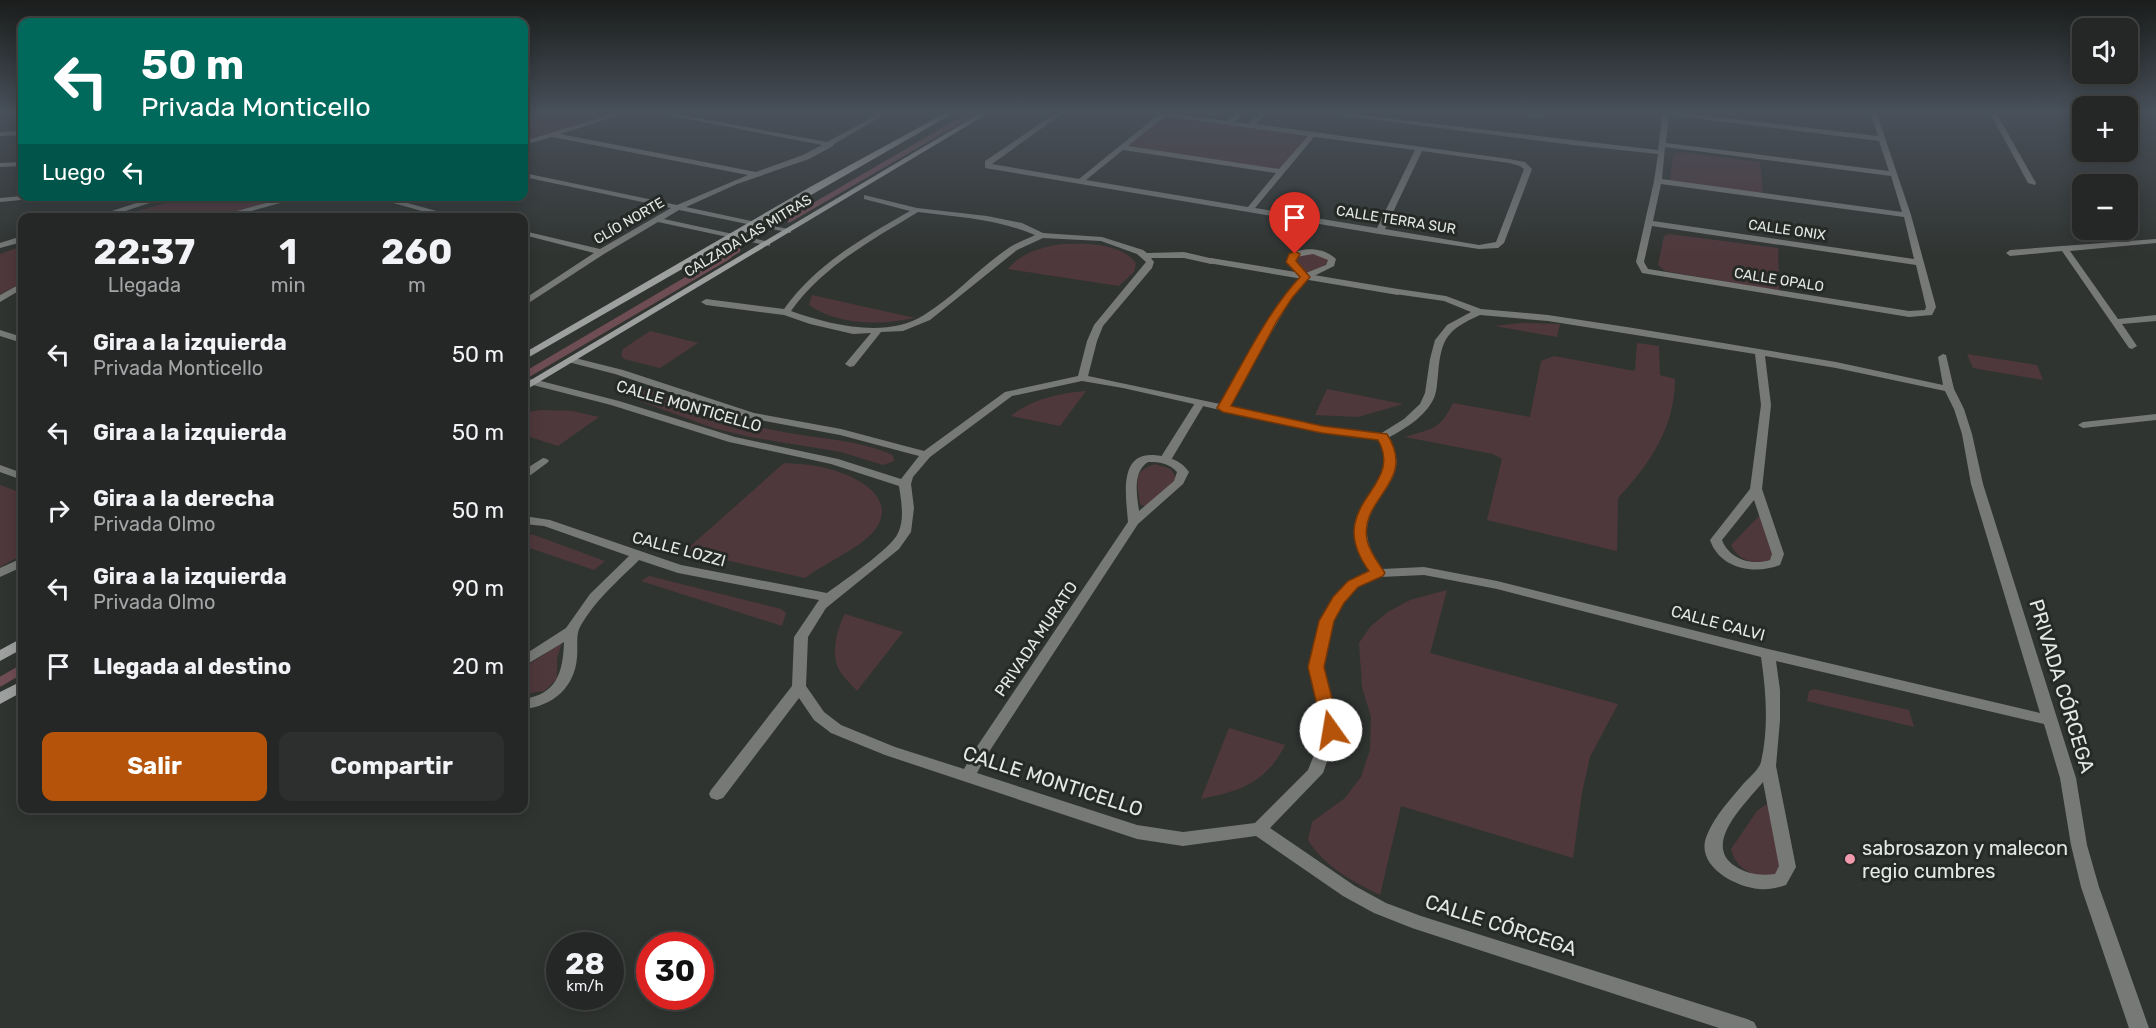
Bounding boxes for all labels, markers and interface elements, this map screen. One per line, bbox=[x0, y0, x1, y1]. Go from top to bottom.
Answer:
map controls bbox=[2072, 18, 2138, 240]
button: sound bbox=[2072, 18, 2138, 84]
text: 50 m bbox=[141, 40, 244, 90]
icon: left bbox=[42, 42, 120, 120]
text: Privada Monticello bbox=[141, 91, 371, 123]
button: + bbox=[2072, 96, 2138, 162]
icon: left bbox=[117, 156, 150, 189]
text: Luego bbox=[42, 159, 105, 186]
button: − bbox=[2072, 174, 2138, 240]
street label: CALZADA LAS MITRAS bbox=[681, 191, 815, 281]
pin bbox=[1269, 192, 1320, 254]
street label: CLÍO NORTE bbox=[590, 193, 667, 248]
icon: arrive bbox=[1278, 201, 1311, 234]
street label: CALLE TERRA SUR bbox=[1335, 202, 1457, 238]
street label: CALLE ONIX bbox=[1747, 216, 1827, 244]
text: 22:37 bbox=[94, 230, 195, 273]
text: 1 bbox=[279, 230, 297, 273]
text: 260 bbox=[381, 230, 452, 273]
street label: CALLE OPALO bbox=[1733, 265, 1825, 295]
text: Llegada bbox=[108, 273, 181, 297]
text: min bbox=[271, 273, 306, 297]
text: m bbox=[408, 273, 426, 297]
text: Gira a la izquierda bbox=[93, 329, 287, 356]
icon: left bbox=[42, 338, 75, 371]
text: 50 m bbox=[452, 341, 504, 368]
text: Privada Monticello bbox=[93, 356, 263, 380]
street label: CALLE MONTICELLO bbox=[614, 376, 764, 436]
icon: left bbox=[42, 416, 75, 449]
text: Gira a la izquierda bbox=[93, 419, 287, 446]
text: 50 m bbox=[452, 419, 504, 446]
text: Gira a la derecha bbox=[93, 485, 274, 512]
icon: right bbox=[42, 494, 75, 527]
text: 50 m bbox=[452, 497, 504, 524]
text: Privada Olmo bbox=[93, 512, 216, 536]
street label: CALLE LOZZI bbox=[630, 527, 728, 571]
text: Gira a la izquierda bbox=[93, 563, 287, 590]
icon: left bbox=[42, 572, 75, 605]
text: 90 m bbox=[452, 575, 504, 602]
street label: PRIVADA MURATO bbox=[991, 578, 1081, 700]
text: Privada Olmo bbox=[93, 590, 216, 614]
street label: PRIVADA CÓRCEGA bbox=[2024, 596, 2100, 776]
street label: CALLE CALVI bbox=[1669, 601, 1767, 645]
icon: arrive bbox=[42, 650, 75, 683]
text: Llegada al destino bbox=[93, 653, 291, 680]
text: 20 m bbox=[452, 653, 504, 680]
position arrow bbox=[1299, 698, 1363, 762]
button: Salir bbox=[42, 732, 267, 801]
button: Compartir bbox=[279, 732, 504, 801]
street label: CALLE MONTICELLO bbox=[960, 741, 1146, 821]
place label: sabrosazon y malecon regio cumbres bbox=[1862, 836, 2068, 883]
marker: sabrosazon y malecon regio cumbres bbox=[1843, 852, 1857, 866]
street label: CALLE CÓRCEGA bbox=[1422, 889, 1580, 961]
speed limit sign: 30 bbox=[636, 932, 714, 1010]
text: 28 bbox=[565, 946, 605, 982]
text: km/h bbox=[566, 977, 604, 995]

